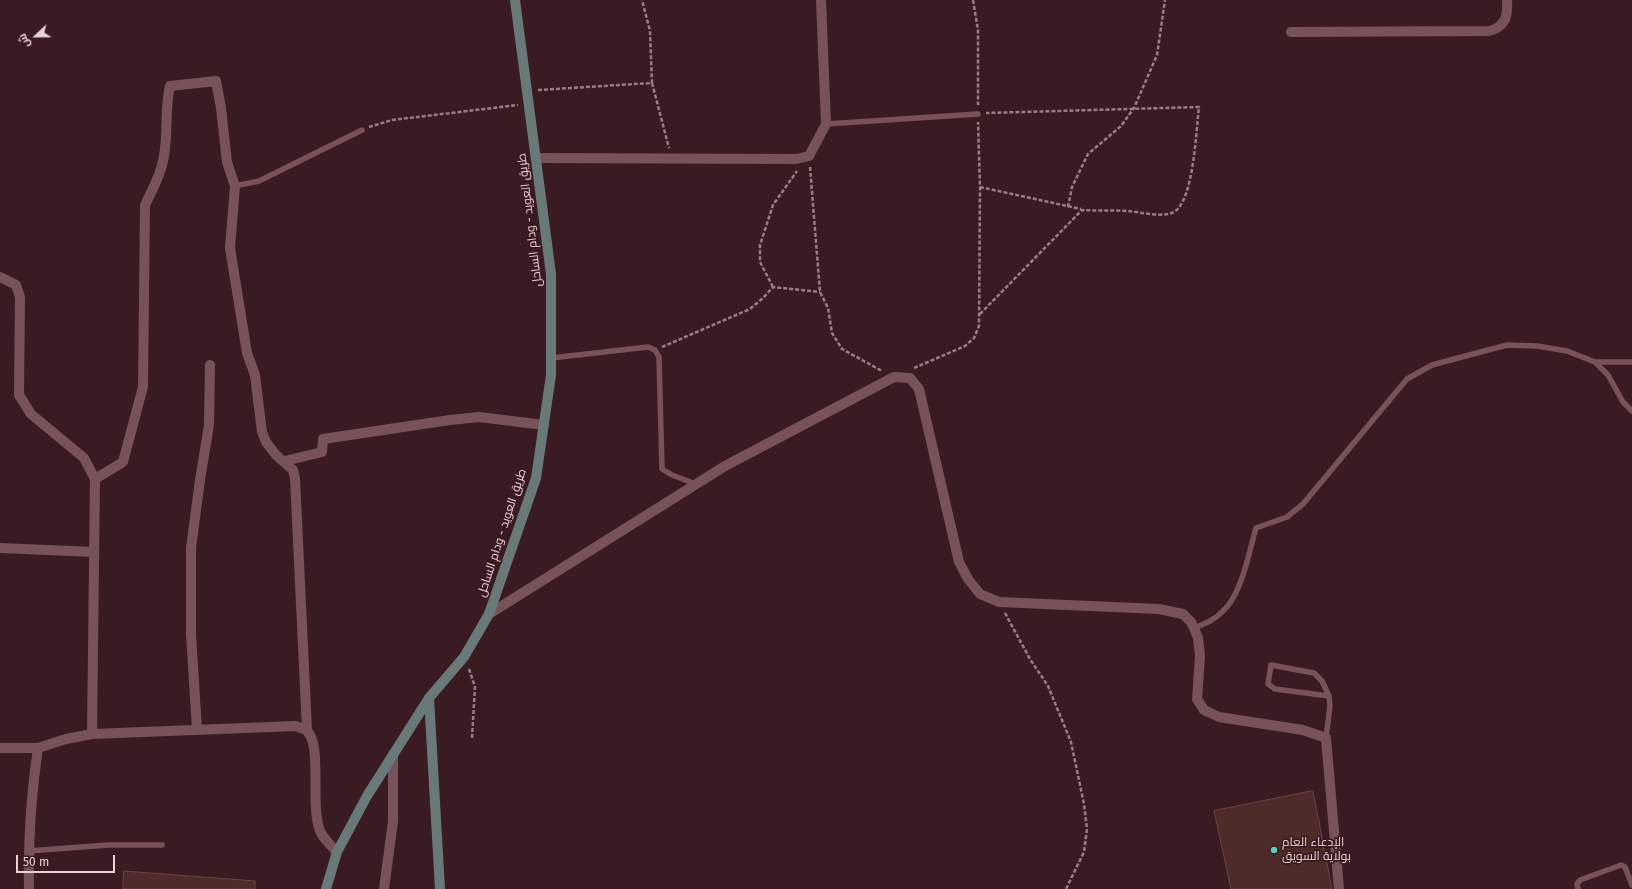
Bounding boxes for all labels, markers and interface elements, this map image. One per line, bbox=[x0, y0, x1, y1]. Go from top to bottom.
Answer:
north arrow bbox=[16, 16, 56, 56]
text: ش bbox=[16, 32, 33, 50]
street label: طريق العويد - ودام الساحل bbox=[515, 153, 545, 287]
street label: طريق العويد - ودام الساحل bbox=[474, 467, 530, 599]
place label: الإدعاء العام بولاية السويق bbox=[1282, 836, 1351, 864]
marker: الإدعاء العام بولاية السويق bbox=[1269, 845, 1279, 855]
scale bar bbox=[18, 847, 117, 873]
text: 50 m bbox=[23, 855, 49, 869]

